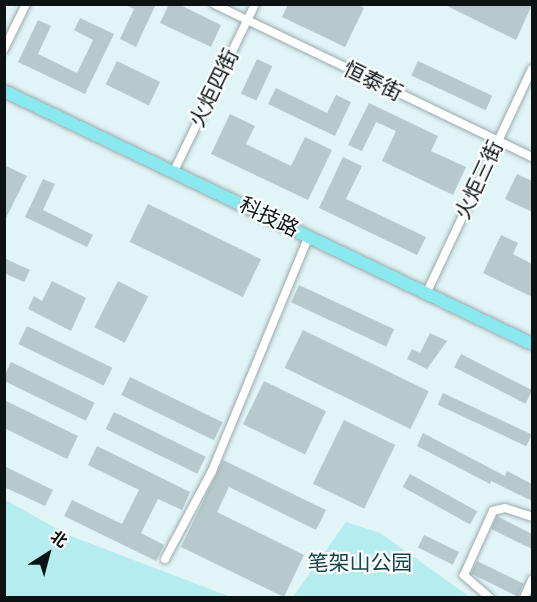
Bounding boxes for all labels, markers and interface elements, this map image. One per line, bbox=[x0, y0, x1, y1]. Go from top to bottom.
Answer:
street label: 火炬四街 bbox=[184, 45, 244, 131]
street label: 恒泰街 bbox=[339, 56, 407, 106]
street label: 火炬三街 bbox=[450, 137, 508, 223]
street label: 科技路 bbox=[235, 192, 303, 242]
north arrow bbox=[18, 524, 78, 584]
text: 北 bbox=[46, 525, 72, 553]
park label: 笔架山公园 bbox=[308, 550, 412, 576]

